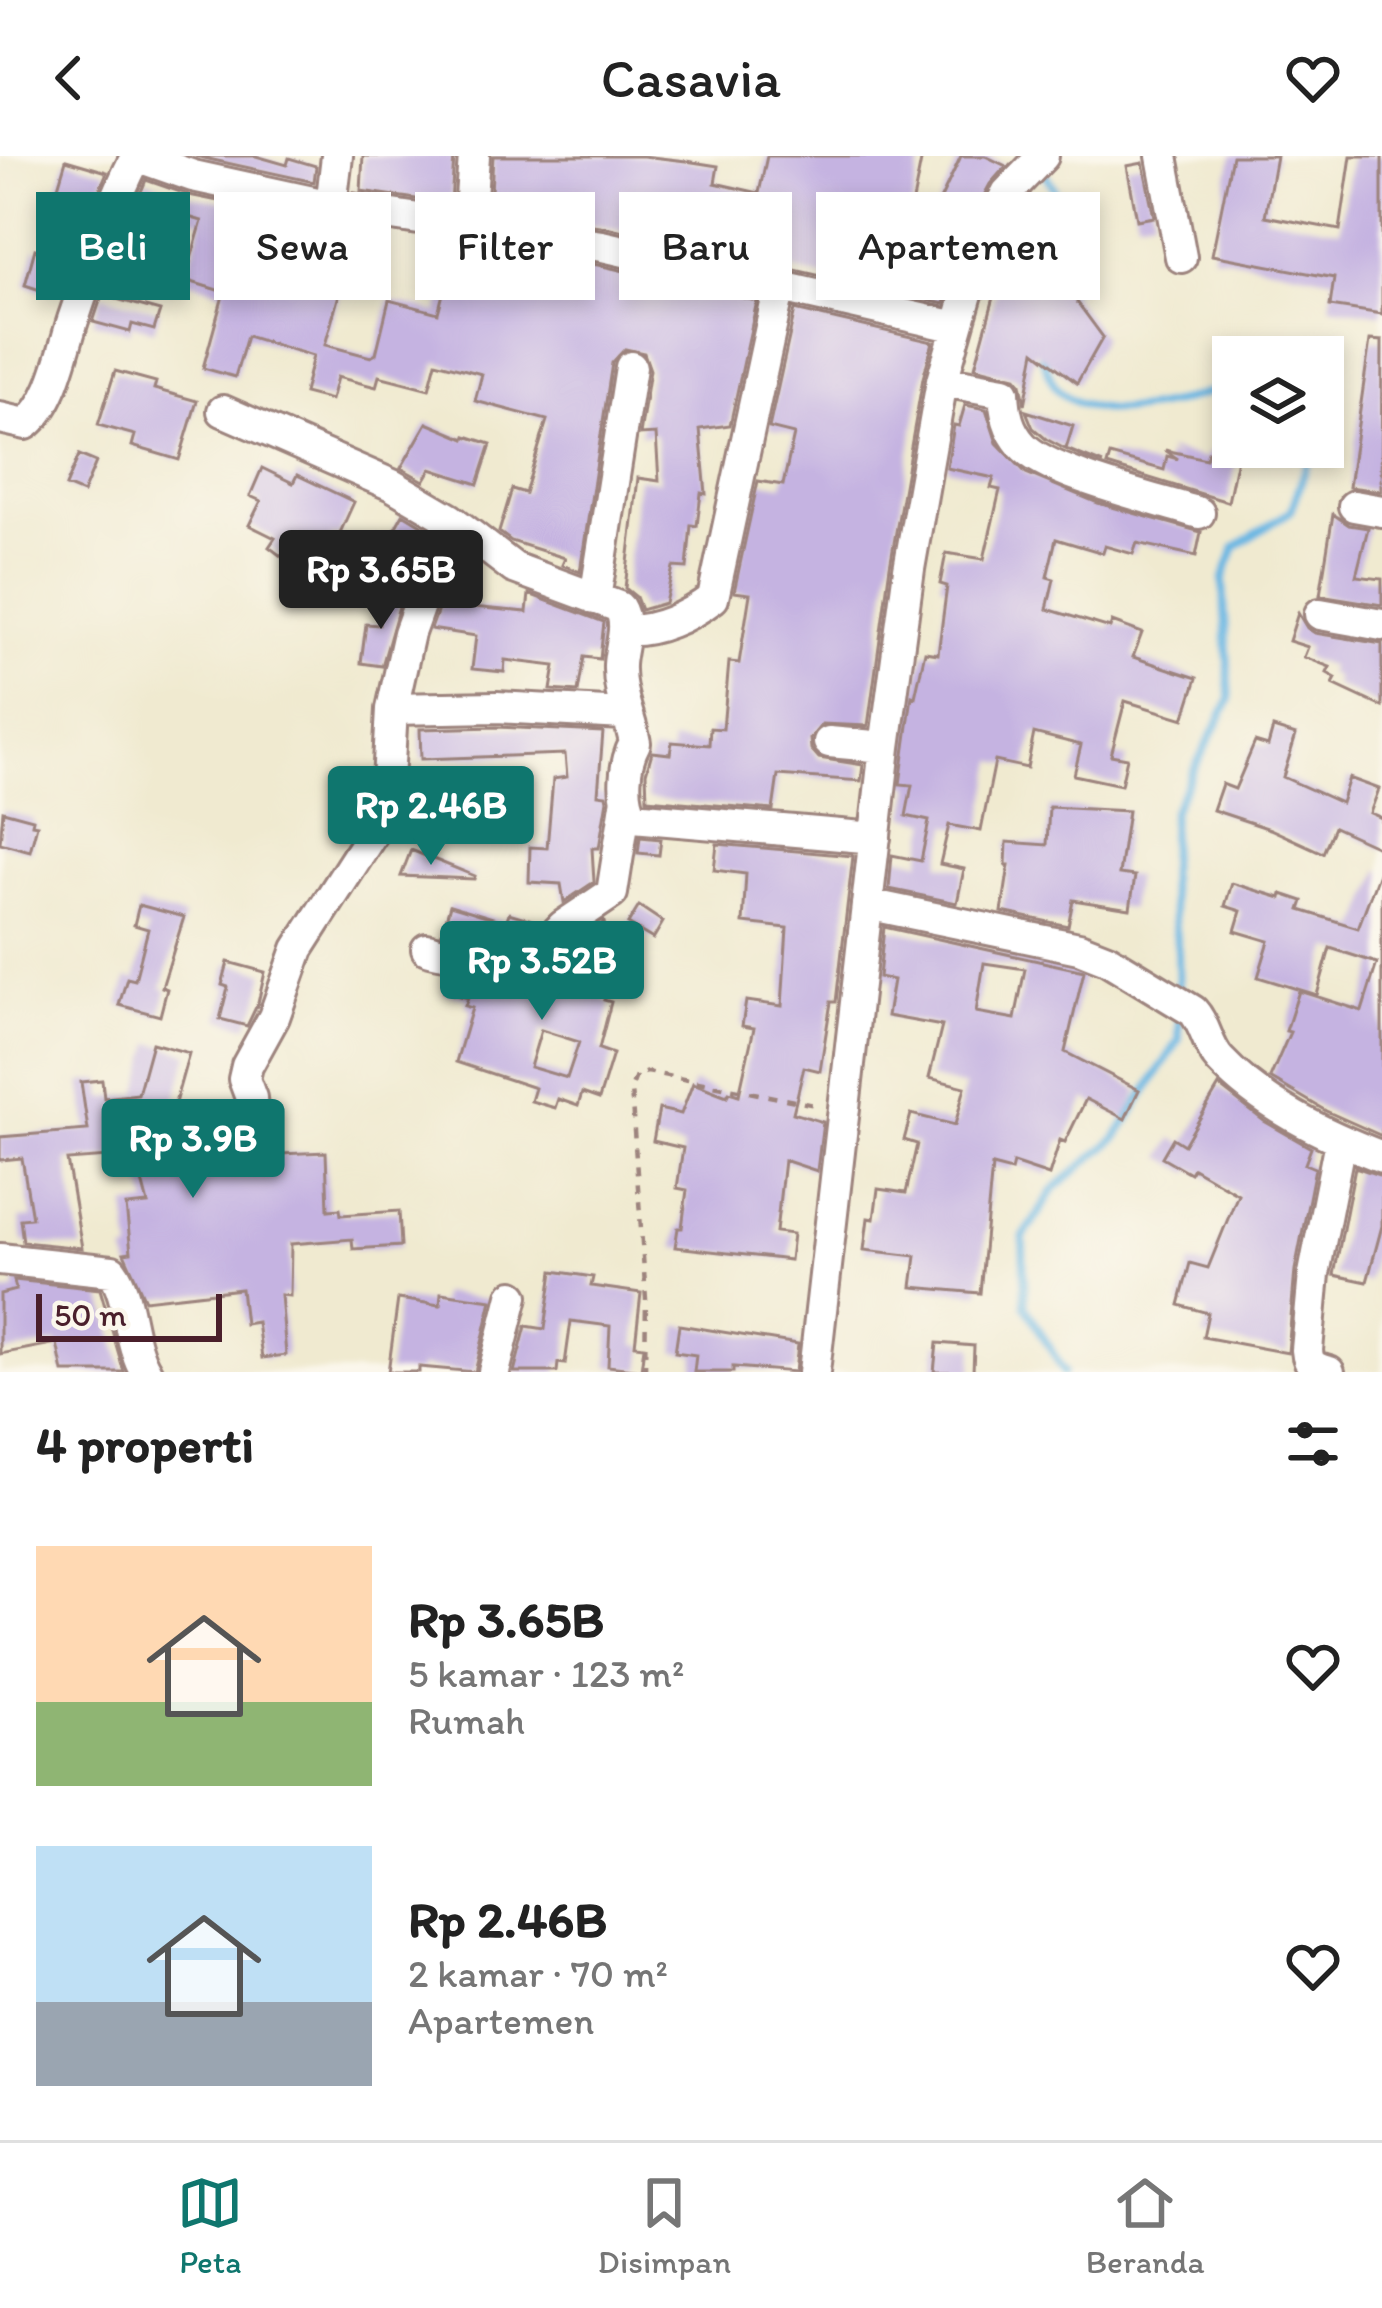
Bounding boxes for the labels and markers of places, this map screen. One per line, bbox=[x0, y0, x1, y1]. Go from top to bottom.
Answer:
pin: Rp 3.65B bbox=[257, 530, 505, 632]
pin: Rp 2.46B bbox=[307, 766, 555, 868]
pin: Rp 3.52B bbox=[418, 921, 666, 1023]
pin: Rp 3.9B bbox=[82, 1099, 304, 1201]

